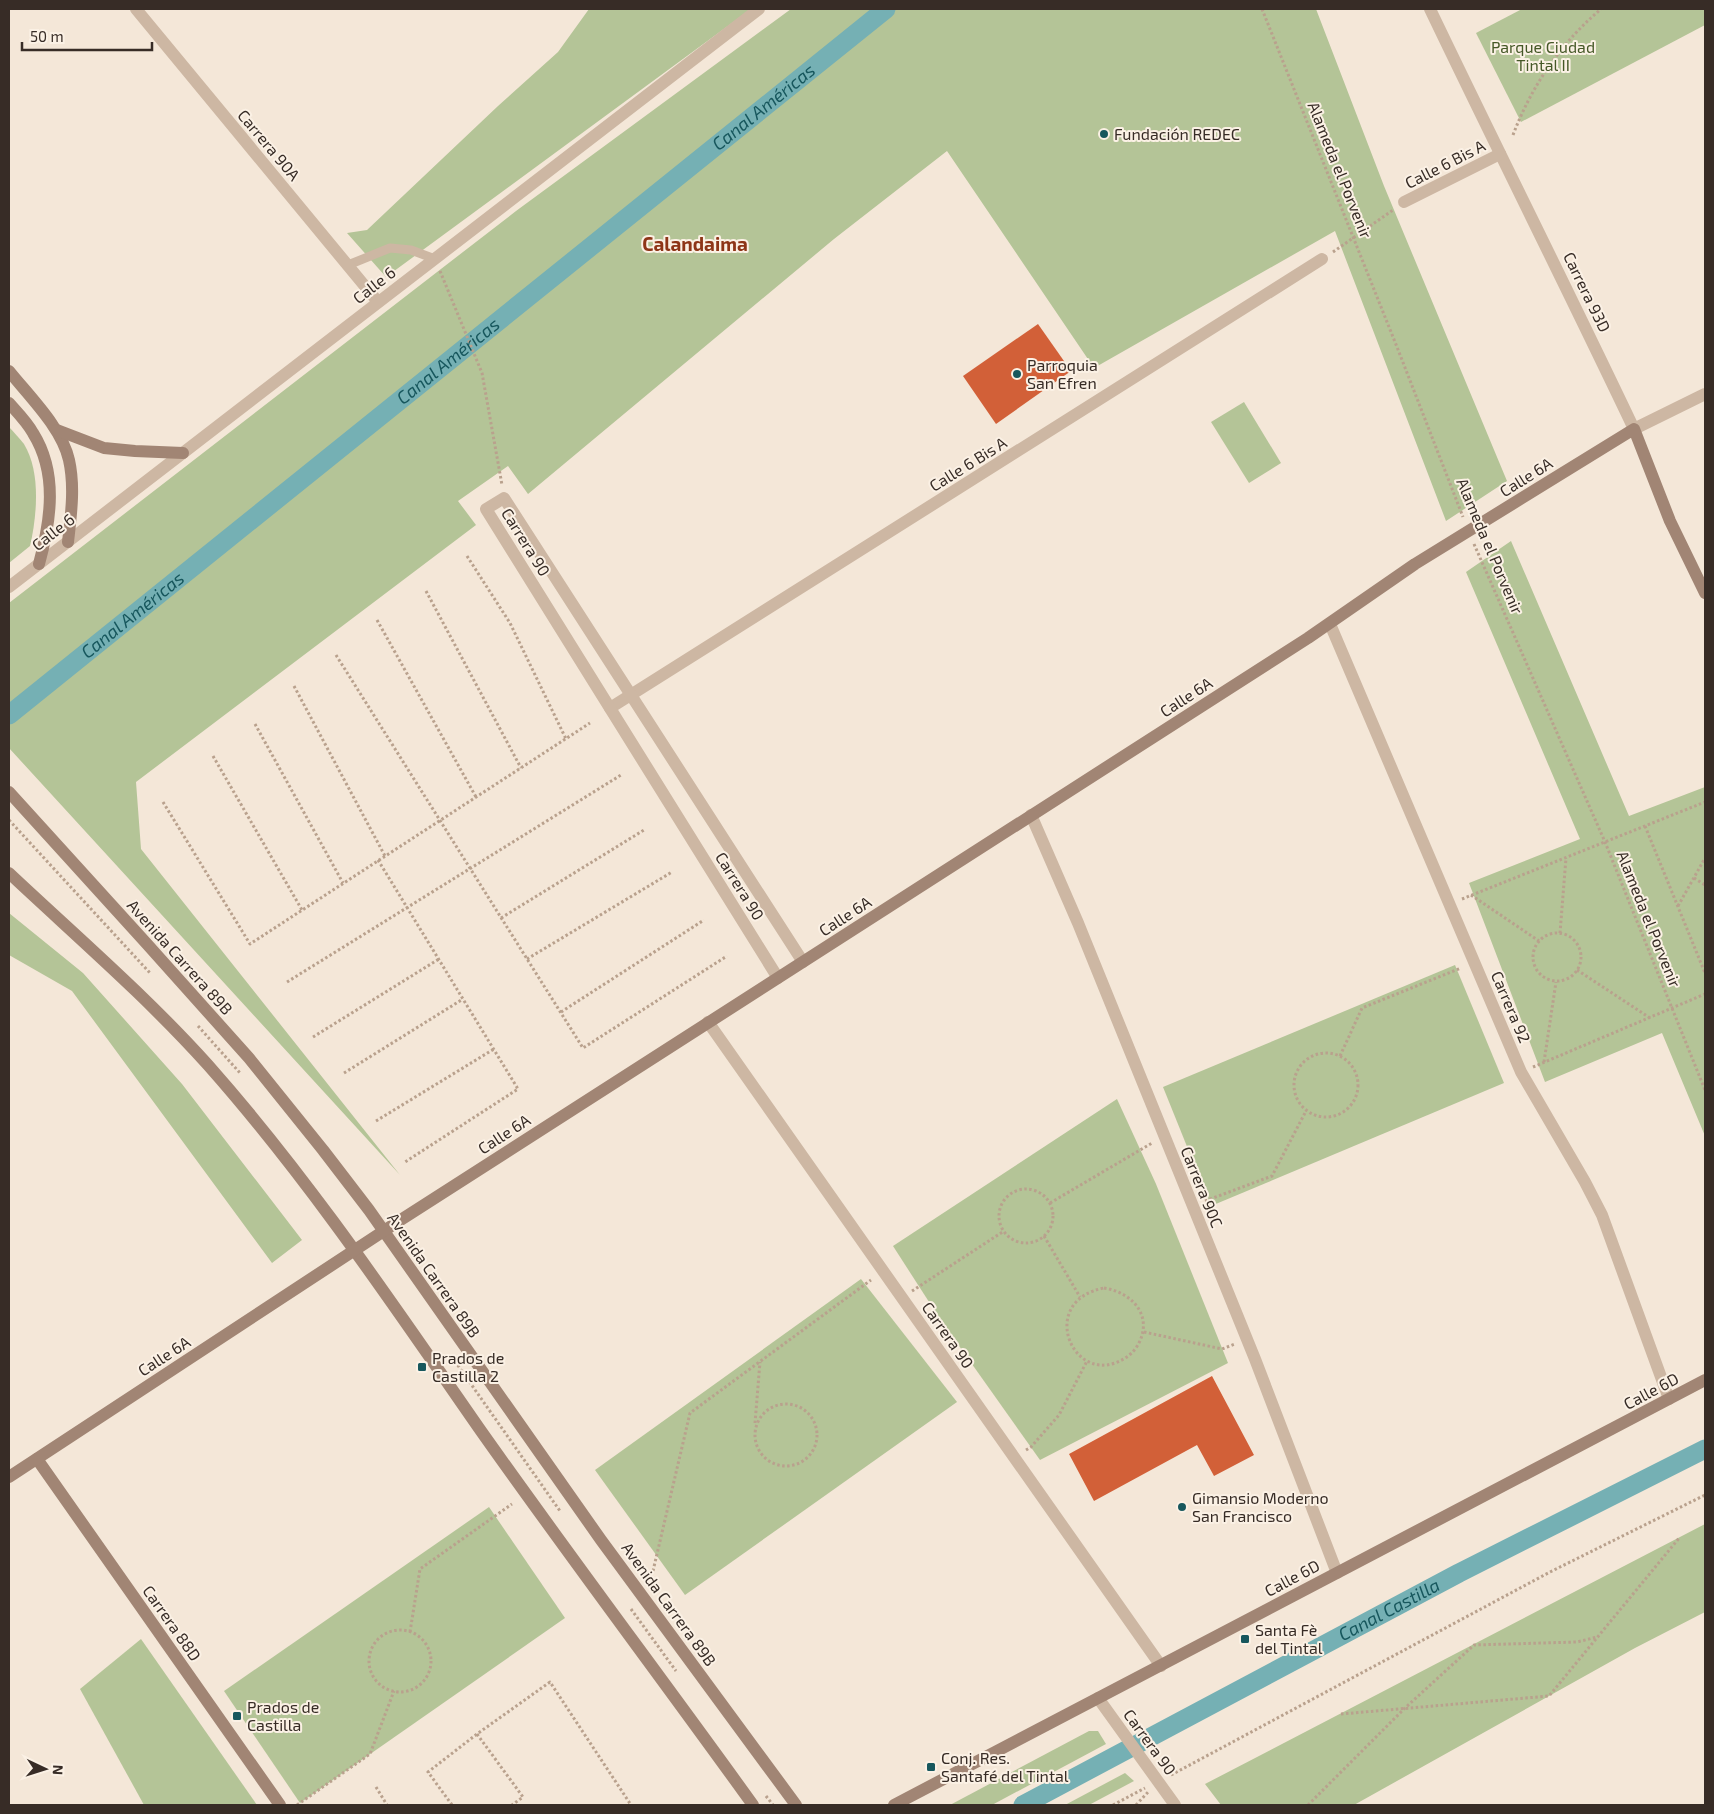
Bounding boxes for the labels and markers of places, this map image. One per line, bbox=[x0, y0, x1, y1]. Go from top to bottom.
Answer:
place label: Fundación REDEC bbox=[1114, 124, 1240, 143]
marker: Fundación REDEC bbox=[1098, 128, 1110, 140]
place label: Parroquia San Efren bbox=[1027, 355, 1098, 392]
marker: Parroquia San Efren bbox=[1011, 368, 1023, 380]
place label: Prados de Castilla 2 bbox=[432, 1348, 504, 1385]
marker: Prados de Castilla 2 bbox=[416, 1361, 428, 1373]
place label: Gimansio Moderno San Francisco bbox=[1192, 1488, 1329, 1525]
marker: Gimansio Moderno San Francisco bbox=[1176, 1501, 1188, 1513]
place label: Santa Fè del Tintal bbox=[1255, 1620, 1323, 1657]
marker: Santa Fè del Tintal bbox=[1239, 1633, 1251, 1645]
place label: Prados de Castilla bbox=[247, 1697, 319, 1734]
marker: Prados de Castilla bbox=[231, 1710, 243, 1722]
place label: Conj. Res. Santafé del Tintal bbox=[941, 1748, 1069, 1785]
marker: Conj. Res. Santafé del Tintal bbox=[925, 1761, 937, 1773]

